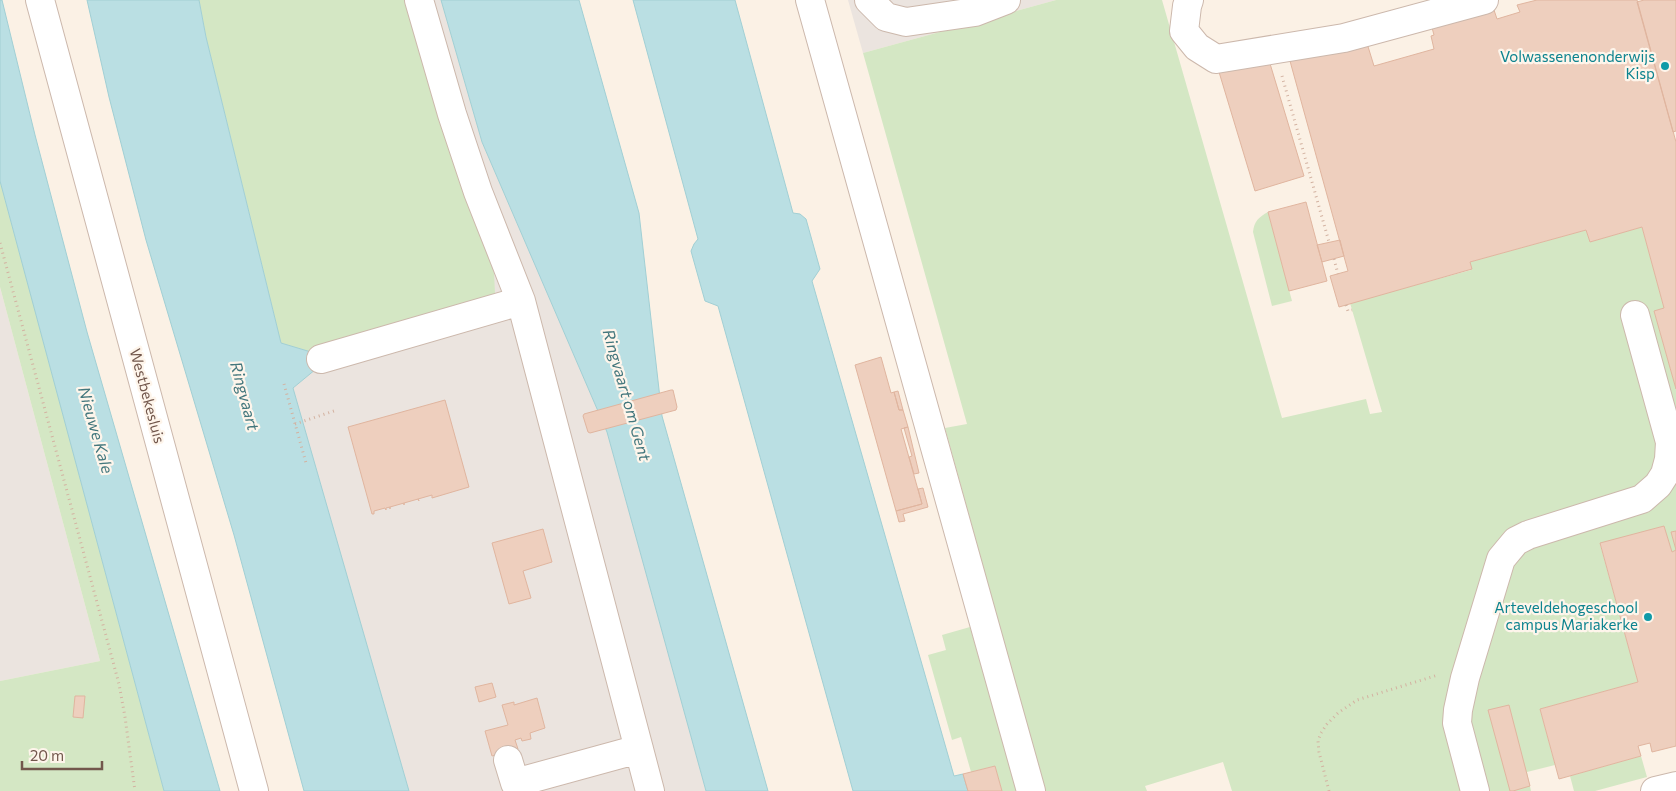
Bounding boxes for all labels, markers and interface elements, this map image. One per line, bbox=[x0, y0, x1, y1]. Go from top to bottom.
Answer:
place label: Volwassenenonderwijs Kisp bbox=[1500, 47, 1655, 82]
marker: Volwassenenonderwijs Kisp bbox=[1659, 60, 1671, 72]
water label: Ringvaart om Gent bbox=[600, 327, 655, 463]
street label: Westbekesluis bbox=[127, 346, 169, 445]
water label: Ringvaart bbox=[227, 359, 264, 433]
water label: Nieuwe Kale bbox=[75, 384, 118, 476]
place label: Arteveldehogeschool campus Mariakerke bbox=[1494, 598, 1638, 633]
marker: Arteveldehogeschool campus Mariakerke bbox=[1642, 611, 1654, 623]
scale bar bbox=[22, 738, 102, 770]
text: 20 m bbox=[30, 746, 64, 764]

